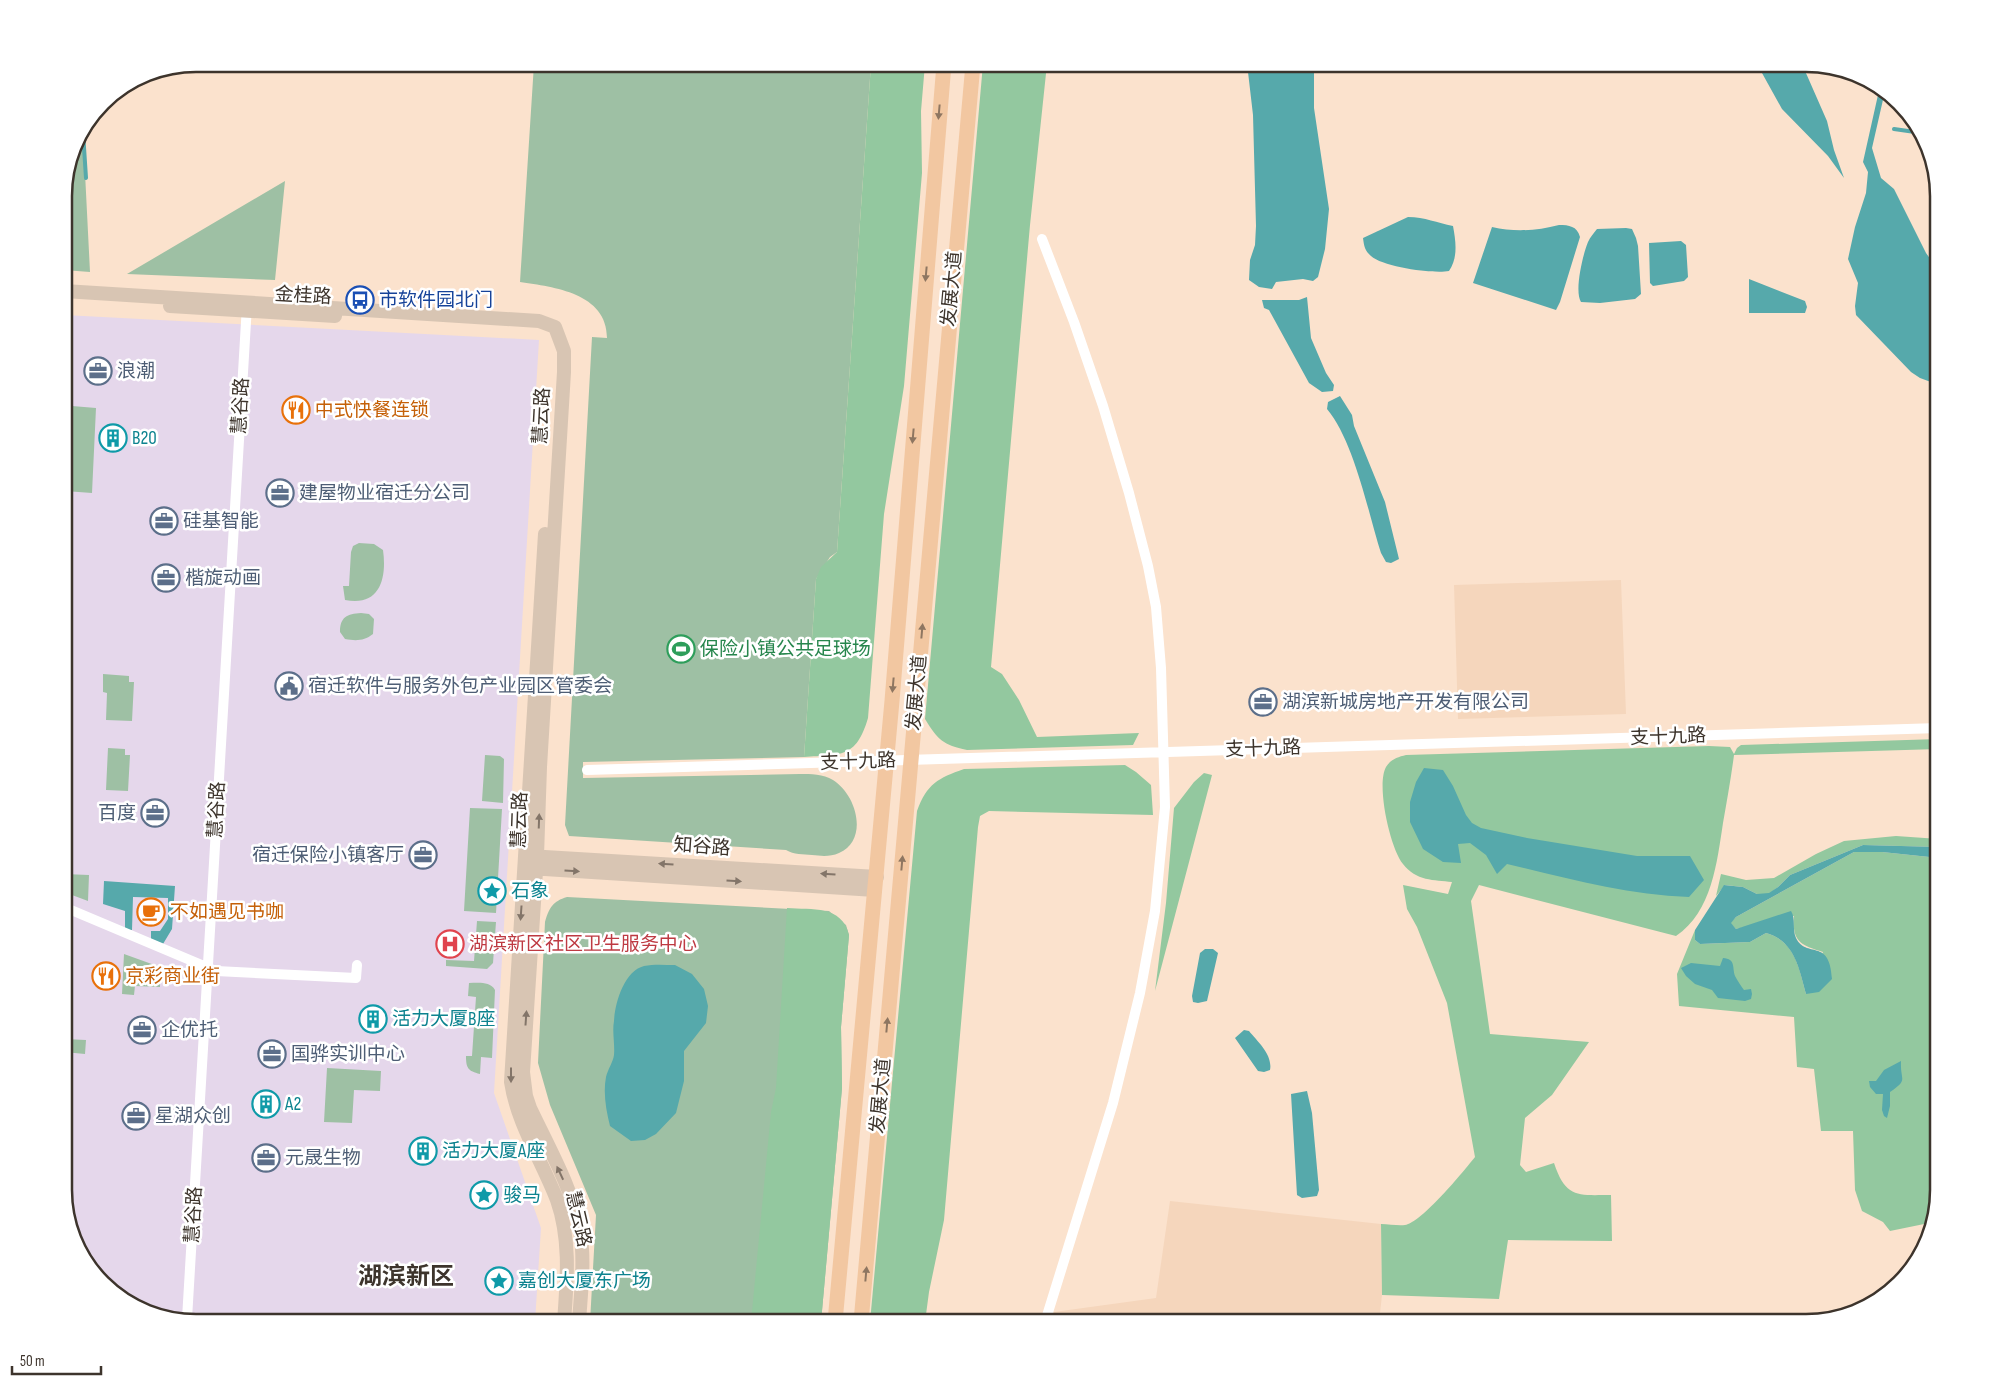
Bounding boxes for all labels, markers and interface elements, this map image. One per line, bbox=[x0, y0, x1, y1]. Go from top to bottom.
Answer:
one-way arrow bbox=[935, 105, 943, 121]
street label: 发展大道 bbox=[937, 250, 967, 328]
one-way arrow bbox=[922, 267, 930, 283]
street label: 金桂路 bbox=[274, 283, 332, 309]
bus stop icon: 市软件园北门 bbox=[345, 285, 375, 315]
place label: 市软件园北门 bbox=[379, 289, 493, 312]
office icon: 浪潮 bbox=[83, 356, 113, 386]
place label: 浪潮 bbox=[117, 360, 155, 383]
street label: 慧谷路 bbox=[228, 377, 254, 435]
street label: 慧云路 bbox=[529, 387, 555, 445]
restaurant icon: 中式快餐连锁 bbox=[281, 395, 311, 425]
place label: 中式快餐连锁 bbox=[315, 399, 429, 422]
building icon: B20 bbox=[98, 423, 128, 453]
place label: B20 bbox=[132, 427, 157, 450]
one-way arrow bbox=[909, 429, 917, 445]
office icon: 建屋物业宿迁分公司 bbox=[265, 478, 295, 508]
place label: 建屋物业宿迁分公司 bbox=[299, 482, 470, 505]
office icon: 硅基智能 bbox=[149, 506, 179, 536]
place label: 硅基智能 bbox=[183, 510, 259, 533]
office icon: 楷旋动画 bbox=[151, 563, 181, 593]
place label: 楷旋动画 bbox=[185, 567, 261, 590]
one-way arrow bbox=[918, 623, 926, 639]
sports icon: 保险小镇公共足球场 bbox=[666, 634, 696, 664]
place label: 保险小镇公共足球场 bbox=[700, 638, 871, 661]
street label: 发展大道 bbox=[902, 654, 932, 732]
public building icon: 宿迁软件与服务外包产业园区管委会 bbox=[274, 671, 304, 701]
place label: 宿迁软件与服务外包产业园区管委会 bbox=[308, 675, 612, 698]
one-way arrow bbox=[889, 678, 897, 694]
office icon: 湖滨新城房地产开发有限公司 bbox=[1248, 687, 1278, 717]
place label: 湖滨新城房地产开发有限公司 bbox=[1282, 691, 1529, 714]
street label: 支十九路 bbox=[1630, 724, 1706, 750]
street label: 支十九路 bbox=[1225, 736, 1301, 762]
street label: 支十九路 bbox=[820, 749, 896, 775]
street label: 慧谷路 bbox=[204, 781, 230, 839]
street label: 慧云路 bbox=[508, 791, 532, 849]
office icon: 百度 bbox=[140, 798, 170, 828]
place label: 百度 bbox=[98, 802, 136, 825]
one-way arrow bbox=[535, 812, 543, 828]
street label: 知谷路 bbox=[673, 834, 731, 860]
office icon: 宿迁保险小镇客厅 bbox=[408, 840, 438, 870]
place label: 宿迁保险小镇客厅 bbox=[252, 844, 404, 867]
one-way arrow bbox=[898, 854, 906, 870]
one-way arrow bbox=[657, 859, 673, 867]
one-way arrow bbox=[564, 867, 580, 875]
one-way arrow bbox=[820, 869, 836, 877]
place icon: 石象 bbox=[477, 876, 507, 906]
one-way arrow bbox=[726, 877, 742, 885]
place label: 石象 bbox=[511, 880, 549, 903]
cafe icon: 不如遇见书咖 bbox=[136, 897, 166, 927]
place label: 不如遇见书咖 bbox=[170, 901, 284, 924]
one-way arrow bbox=[517, 905, 525, 921]
hospital icon: 湖滨新区社区卫生服务中心 bbox=[435, 929, 465, 959]
place label: 湖滨新区社区卫生服务中心 bbox=[469, 933, 697, 956]
restaurant icon: 京彩商业街 bbox=[91, 961, 121, 991]
place label: 京彩商业街 bbox=[125, 965, 220, 988]
building icon: 活力大厦B座 bbox=[358, 1004, 388, 1034]
place label: 活力大厦B座 bbox=[392, 1008, 495, 1031]
one-way arrow bbox=[522, 1009, 530, 1025]
office icon: 企优托 bbox=[127, 1015, 157, 1045]
one-way arrow bbox=[884, 1016, 892, 1032]
place label: 企优托 bbox=[161, 1019, 218, 1042]
office icon: 国骅实训中心 bbox=[257, 1039, 287, 1069]
place label: 国骅实训中心 bbox=[291, 1043, 405, 1066]
street label: 发展大道 bbox=[866, 1057, 896, 1135]
one-way arrow bbox=[507, 1067, 515, 1083]
building icon: A2 bbox=[251, 1089, 281, 1119]
place label: A2 bbox=[284, 1093, 301, 1116]
office icon: 星湖众创 bbox=[121, 1101, 151, 1131]
place label: 星湖众创 bbox=[155, 1105, 231, 1128]
building icon: 活力大厦A座 bbox=[408, 1136, 438, 1166]
place label: 活力大厦A座 bbox=[442, 1140, 545, 1163]
office icon: 元晟生物 bbox=[251, 1143, 281, 1173]
place label: 元晟生物 bbox=[285, 1147, 361, 1170]
one-way arrow bbox=[555, 1166, 563, 1180]
place icon: 骏马 bbox=[469, 1180, 499, 1210]
place label: 骏马 bbox=[503, 1184, 541, 1207]
street label: 慧谷路 bbox=[181, 1186, 207, 1244]
street label: 慧云路 bbox=[560, 1189, 596, 1249]
district label: 湖滨新区 bbox=[358, 1262, 454, 1291]
one-way arrow bbox=[862, 1265, 870, 1281]
place icon: 嘉创大厦东广场 bbox=[484, 1266, 514, 1296]
place label: 嘉创大厦东广场 bbox=[518, 1270, 651, 1293]
scale bar bbox=[12, 1344, 101, 1376]
text: 50 m bbox=[20, 1352, 45, 1371]

